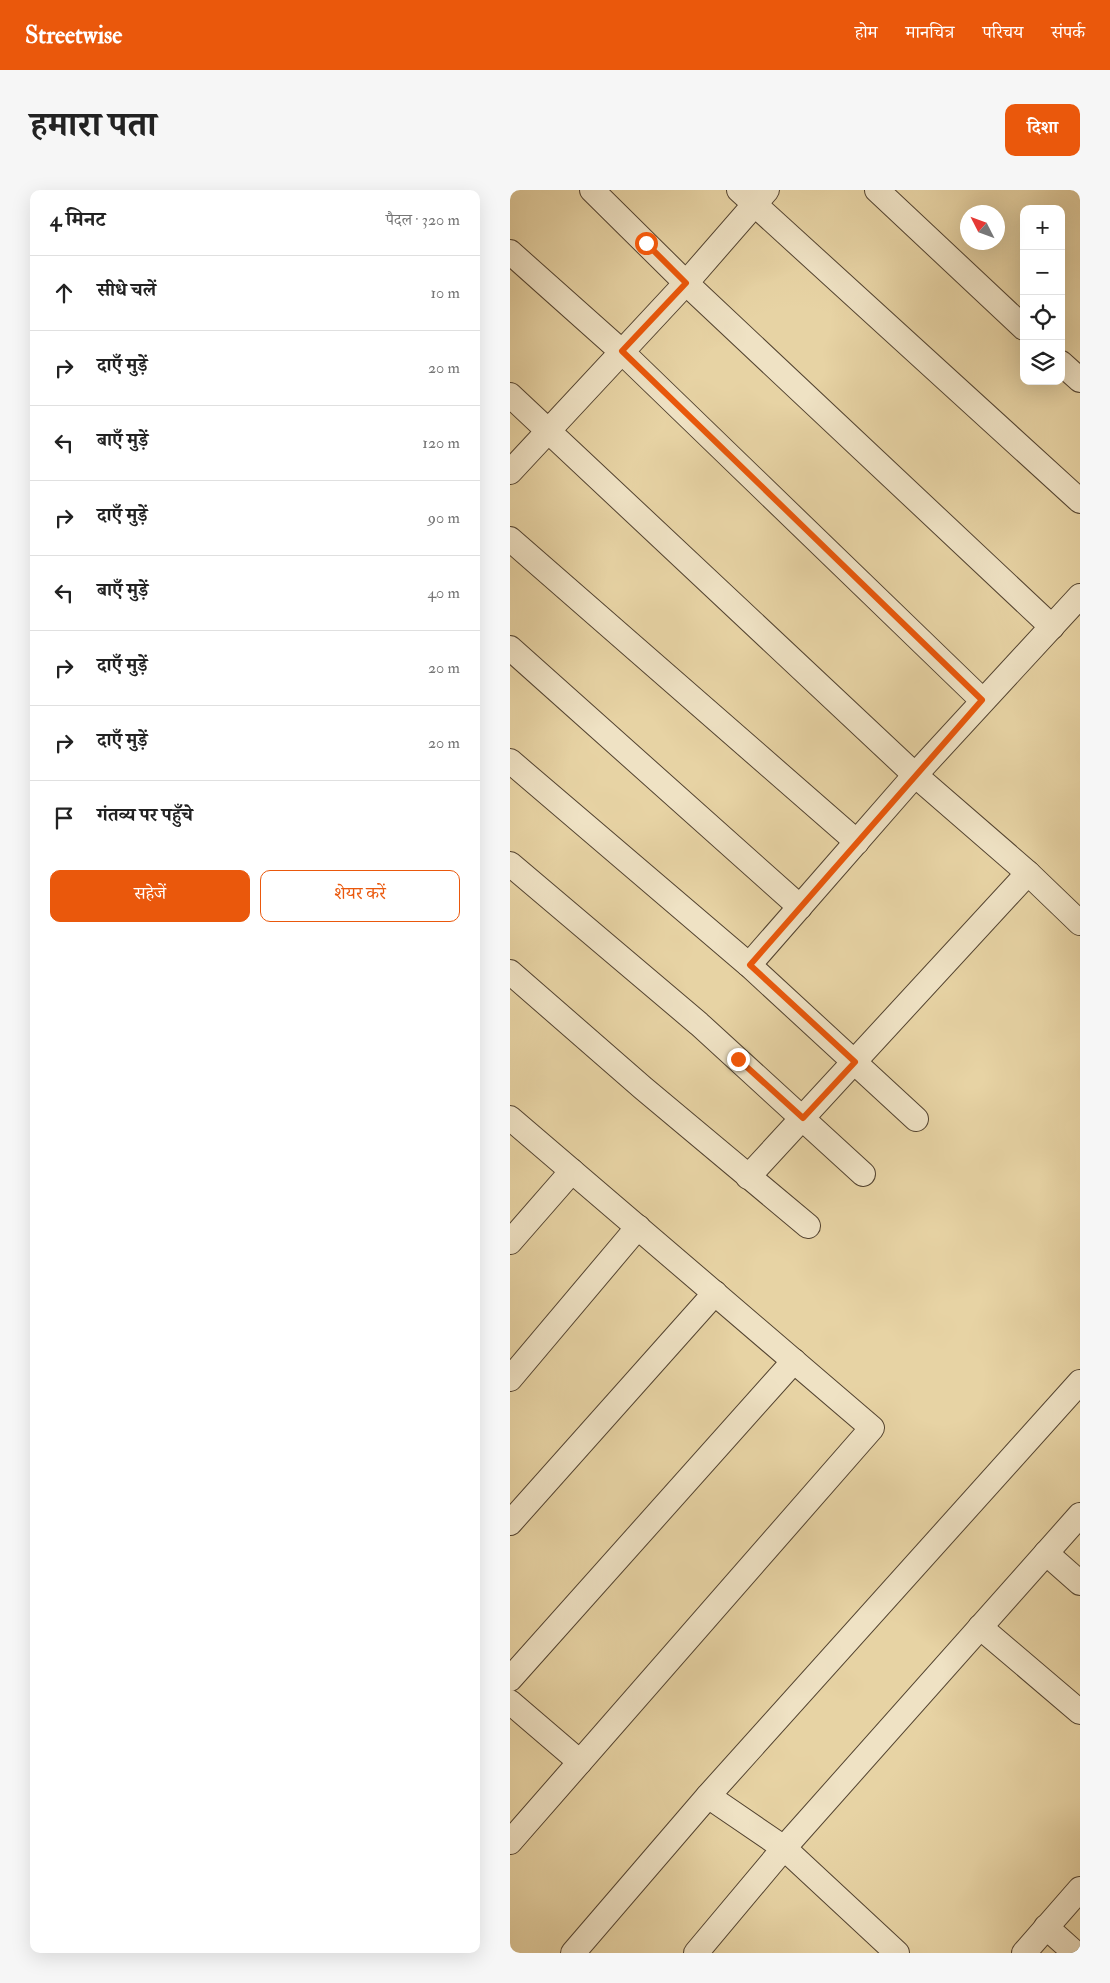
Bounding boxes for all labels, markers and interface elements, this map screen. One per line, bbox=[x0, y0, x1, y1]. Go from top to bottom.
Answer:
text: Streetwise bbox=[25, 20, 122, 51]
text: होम bbox=[855, 21, 878, 44]
text: मानचित्र bbox=[906, 21, 954, 44]
text: परिचय bbox=[982, 21, 1023, 44]
text: संपर्क bbox=[1051, 21, 1085, 44]
text: हमारा पता bbox=[30, 103, 156, 147]
button: दिशा bbox=[1005, 104, 1080, 156]
north arrow bbox=[960, 205, 1005, 250]
map controls bbox=[1020, 205, 1065, 385]
button: + bbox=[1020, 205, 1065, 250]
text: 4 मिनट bbox=[50, 206, 106, 233]
text: पैदल · 320 m bbox=[386, 210, 460, 230]
route start bbox=[635, 232, 658, 255]
button: − bbox=[1020, 250, 1065, 295]
text: सीधे चलें bbox=[97, 278, 156, 302]
icon: ahead bbox=[50, 279, 78, 307]
text: 10 m bbox=[430, 283, 460, 303]
button: locate bbox=[1020, 295, 1065, 340]
button: layers bbox=[1020, 340, 1065, 385]
text: दाएँ मुड़ें bbox=[97, 353, 148, 377]
icon: right bbox=[50, 354, 78, 382]
text: 20 m bbox=[428, 358, 460, 378]
text: बाएँ मुड़ें bbox=[97, 428, 148, 452]
icon: left bbox=[50, 429, 78, 457]
text: 120 m bbox=[422, 433, 460, 453]
text: दाएँ मुड़ें bbox=[97, 503, 148, 527]
icon: right bbox=[50, 504, 78, 532]
text: 90 m bbox=[428, 508, 460, 528]
text: बाएँ मुड़ें bbox=[97, 578, 148, 602]
icon: left bbox=[50, 579, 78, 607]
text: 40 m bbox=[427, 583, 460, 603]
text: दाएँ मुड़ें bbox=[97, 653, 148, 677]
icon: right bbox=[50, 654, 78, 682]
text: 20 m bbox=[428, 658, 460, 678]
text: दाएँ मुड़ें bbox=[97, 728, 148, 752]
icon: right bbox=[50, 729, 78, 757]
text: 20 m bbox=[428, 733, 460, 753]
text: गंतव्य पर पहुँचे bbox=[97, 803, 193, 827]
icon: arrive bbox=[50, 804, 78, 832]
button: सहेजें bbox=[50, 870, 250, 922]
button: शेयर करें bbox=[260, 870, 460, 922]
route end bbox=[727, 1048, 750, 1071]

